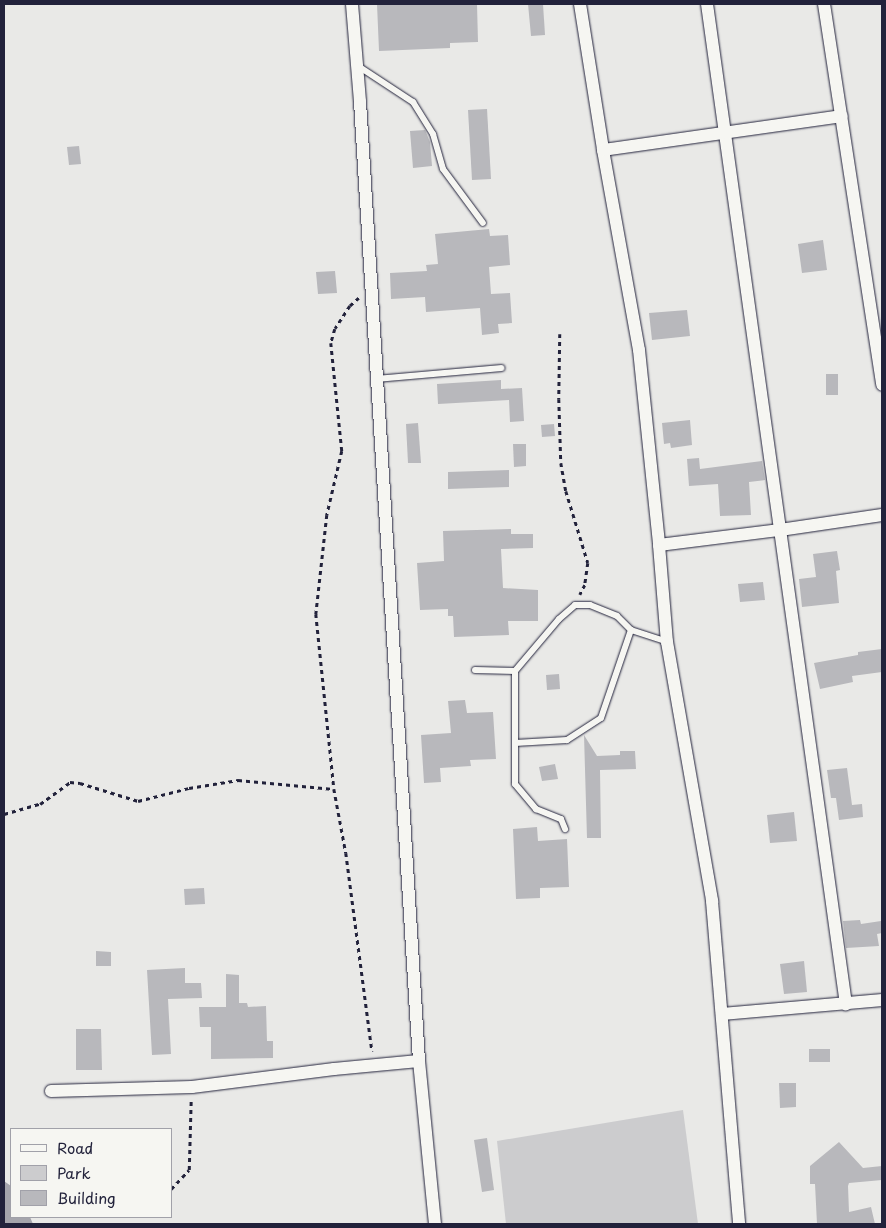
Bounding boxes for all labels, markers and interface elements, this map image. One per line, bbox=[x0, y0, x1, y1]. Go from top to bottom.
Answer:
legend bbox=[10, 1128, 172, 1218]
text: Road bbox=[57, 1136, 93, 1159]
text: Park bbox=[57, 1161, 91, 1184]
text: Building bbox=[57, 1186, 116, 1209]

